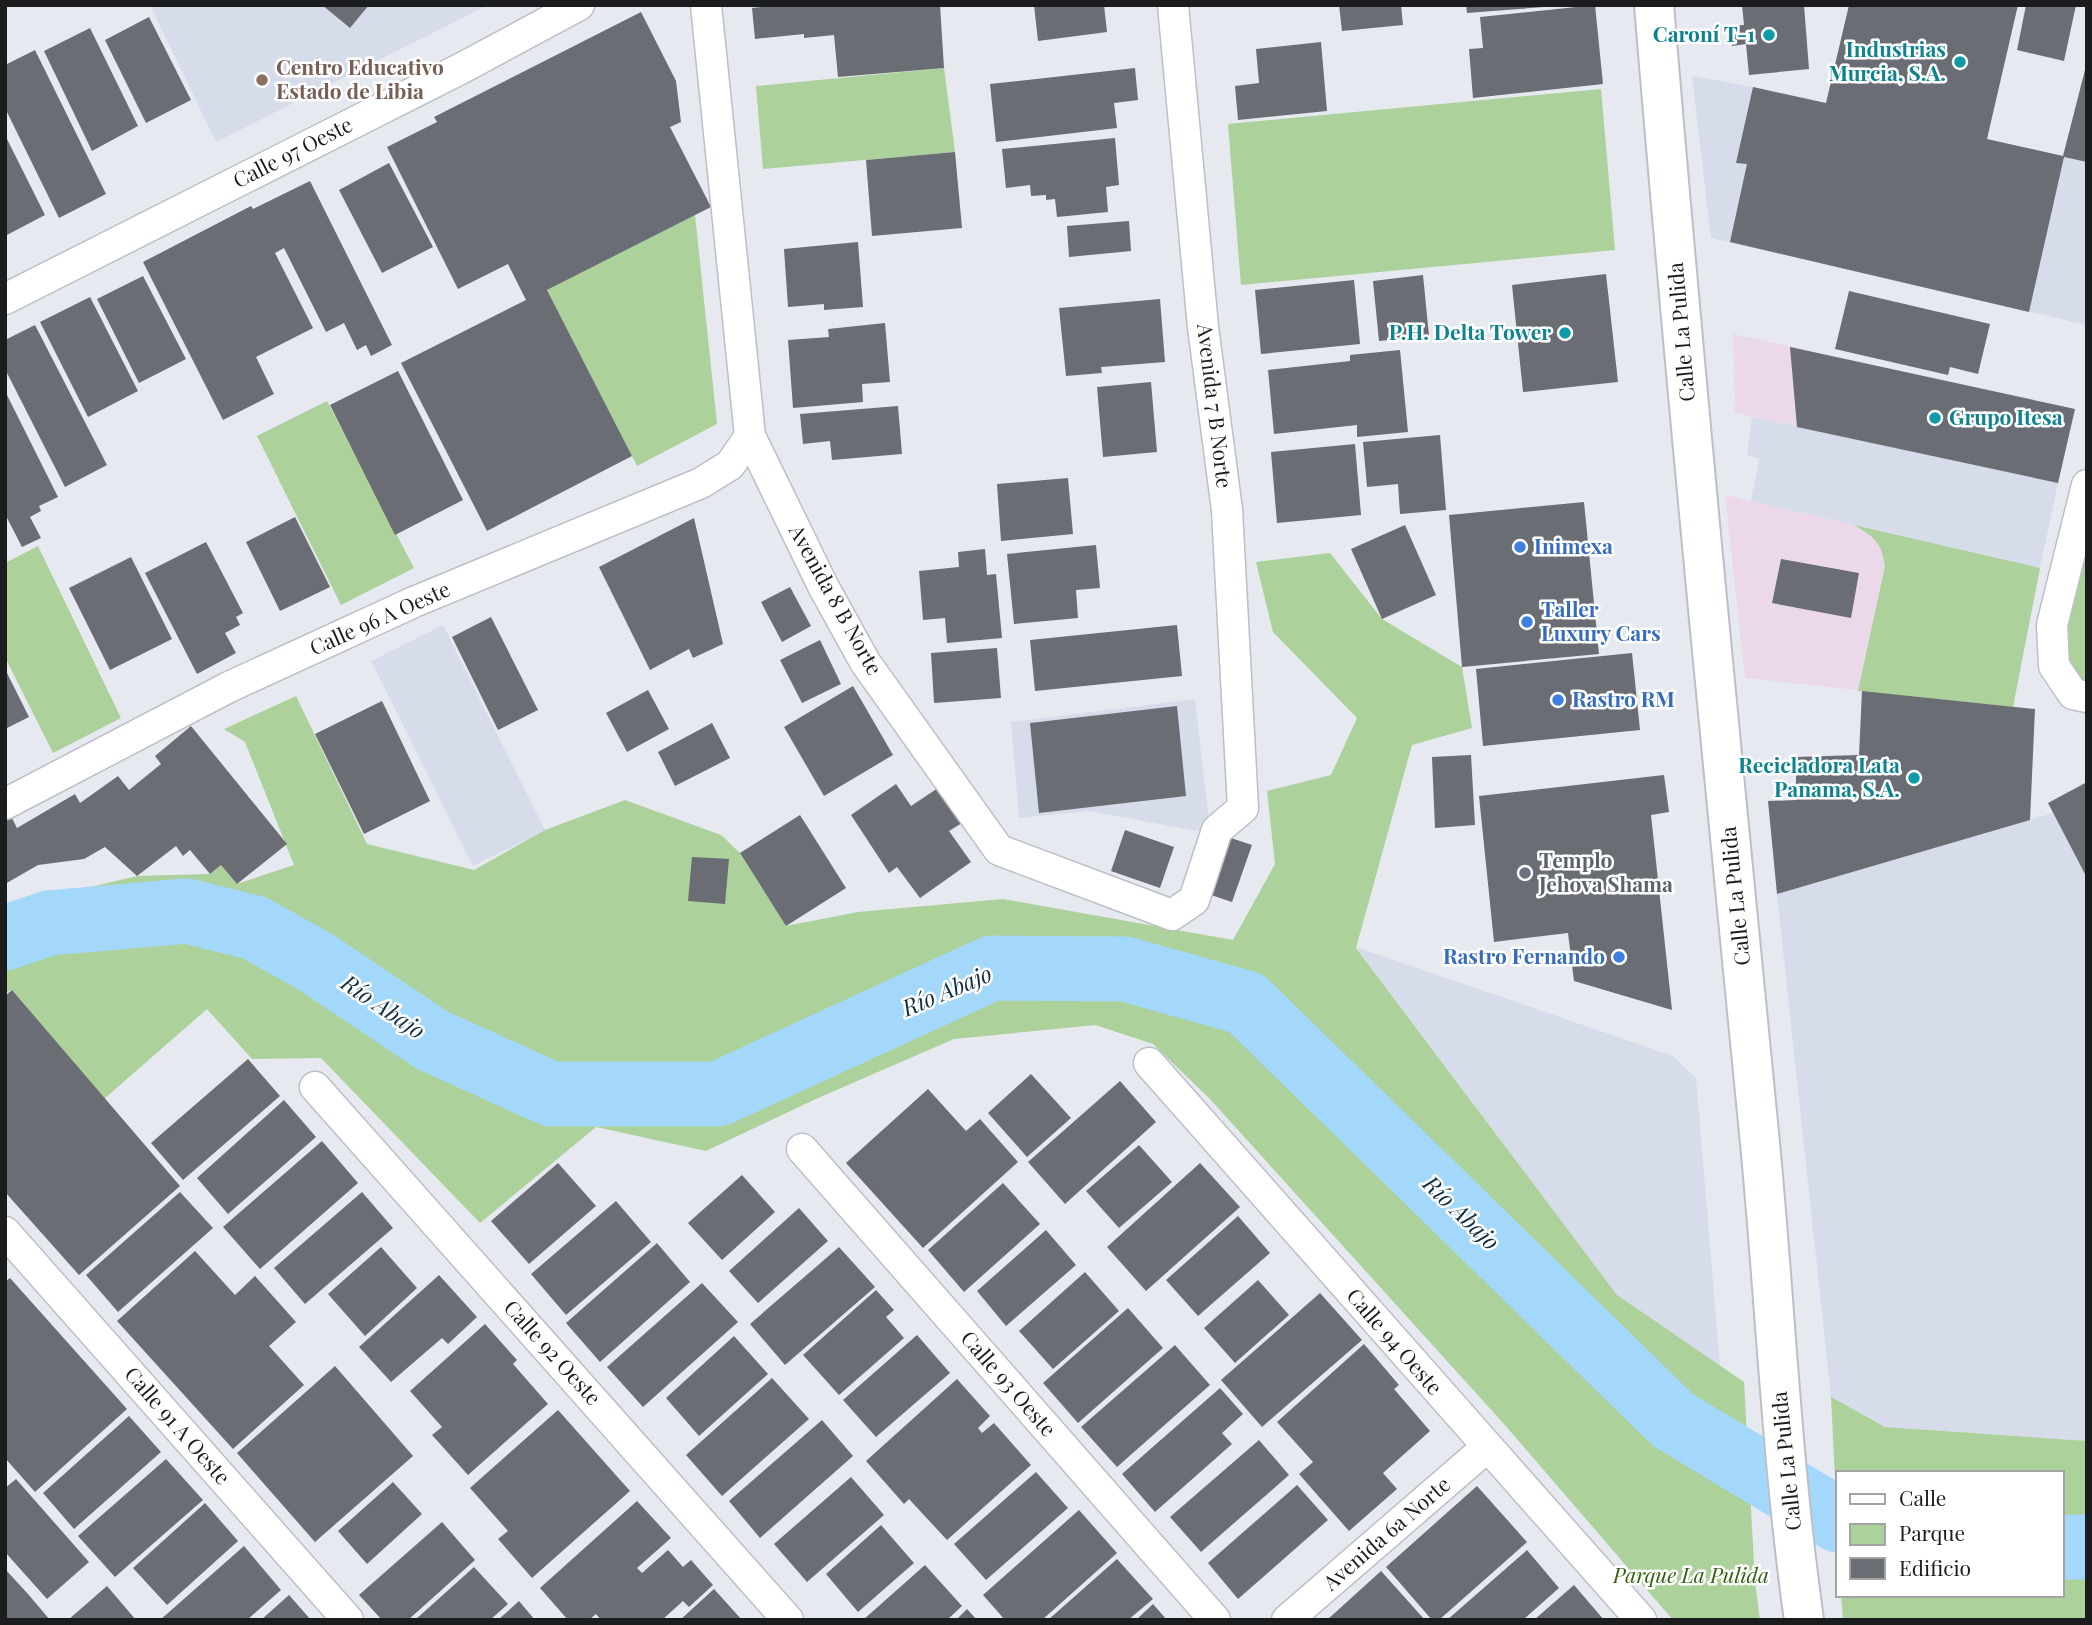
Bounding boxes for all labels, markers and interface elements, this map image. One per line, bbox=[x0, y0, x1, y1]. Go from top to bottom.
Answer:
place label: Caroní T-1 bbox=[1653, 19, 1755, 47]
marker: Caroní T-1 bbox=[1761, 27, 1777, 43]
place label: Industrias Murcia, S.A. bbox=[1828, 34, 1946, 86]
place label: Centro Educativo Estado de Libia bbox=[276, 52, 444, 104]
marker: Industrias Murcia, S.A. bbox=[1952, 54, 1968, 70]
marker: Centro Educativo Estado de Libia bbox=[254, 72, 270, 88]
street label: Calle 97 Oeste bbox=[228, 109, 357, 193]
street label: Calle La Pulida bbox=[1660, 261, 1700, 403]
place label: P.H. Delta Tower bbox=[1389, 317, 1551, 345]
street label: Avenida 7 B Norte bbox=[1192, 321, 1240, 490]
marker: P.H. Delta Tower bbox=[1557, 325, 1573, 341]
place label: Grupo Itesa bbox=[1949, 402, 2063, 430]
marker: Grupo Itesa bbox=[1927, 410, 1943, 426]
street label: Avenida 8 B Norte bbox=[783, 518, 890, 679]
place label: Inimexa bbox=[1534, 531, 1613, 559]
marker: Inimexa bbox=[1512, 539, 1528, 555]
street label: Calle 96 A Oeste bbox=[305, 574, 454, 661]
place label: Taller Luxury Cars bbox=[1541, 594, 1661, 646]
marker: Taller Luxury Cars bbox=[1519, 614, 1535, 630]
place label: Rastro RM bbox=[1572, 684, 1675, 712]
marker: Rastro RM bbox=[1550, 692, 1566, 708]
place label: Recicladora Lata Panama, S.A. bbox=[1738, 750, 1900, 802]
marker: Recicladora Lata Panama, S.A. bbox=[1906, 770, 1922, 786]
street label: Calle La Pulida bbox=[1713, 825, 1755, 967]
place label: Templo Jehova Shama bbox=[1538, 845, 1673, 897]
marker: Templo Jehova Shama bbox=[1517, 865, 1533, 881]
place label: Rastro Fernando bbox=[1443, 941, 1605, 969]
marker: Rastro Fernando bbox=[1611, 949, 1627, 965]
water label: Río Abajo bbox=[896, 957, 996, 1023]
water label: Río Abajo bbox=[335, 966, 432, 1045]
water label: Río Abajo bbox=[1416, 1167, 1507, 1256]
street label: Calle 94 Oeste bbox=[1341, 1282, 1450, 1400]
street label: Calle 92 Oeste bbox=[499, 1293, 608, 1410]
street label: Calle 93 Oeste bbox=[956, 1324, 1063, 1442]
street label: Calle 91 A Oeste bbox=[120, 1360, 238, 1490]
street label: Calle La Pulida bbox=[1764, 1390, 1806, 1532]
street label: Avenida 6a Norte bbox=[1315, 1469, 1455, 1596]
legend bbox=[1836, 1471, 2064, 1597]
text: Calle bbox=[1899, 1483, 1946, 1511]
text: Parque bbox=[1899, 1518, 1965, 1546]
text: Edificio bbox=[1899, 1553, 1971, 1581]
park label: Parque La Pulida bbox=[1612, 1560, 1769, 1588]

